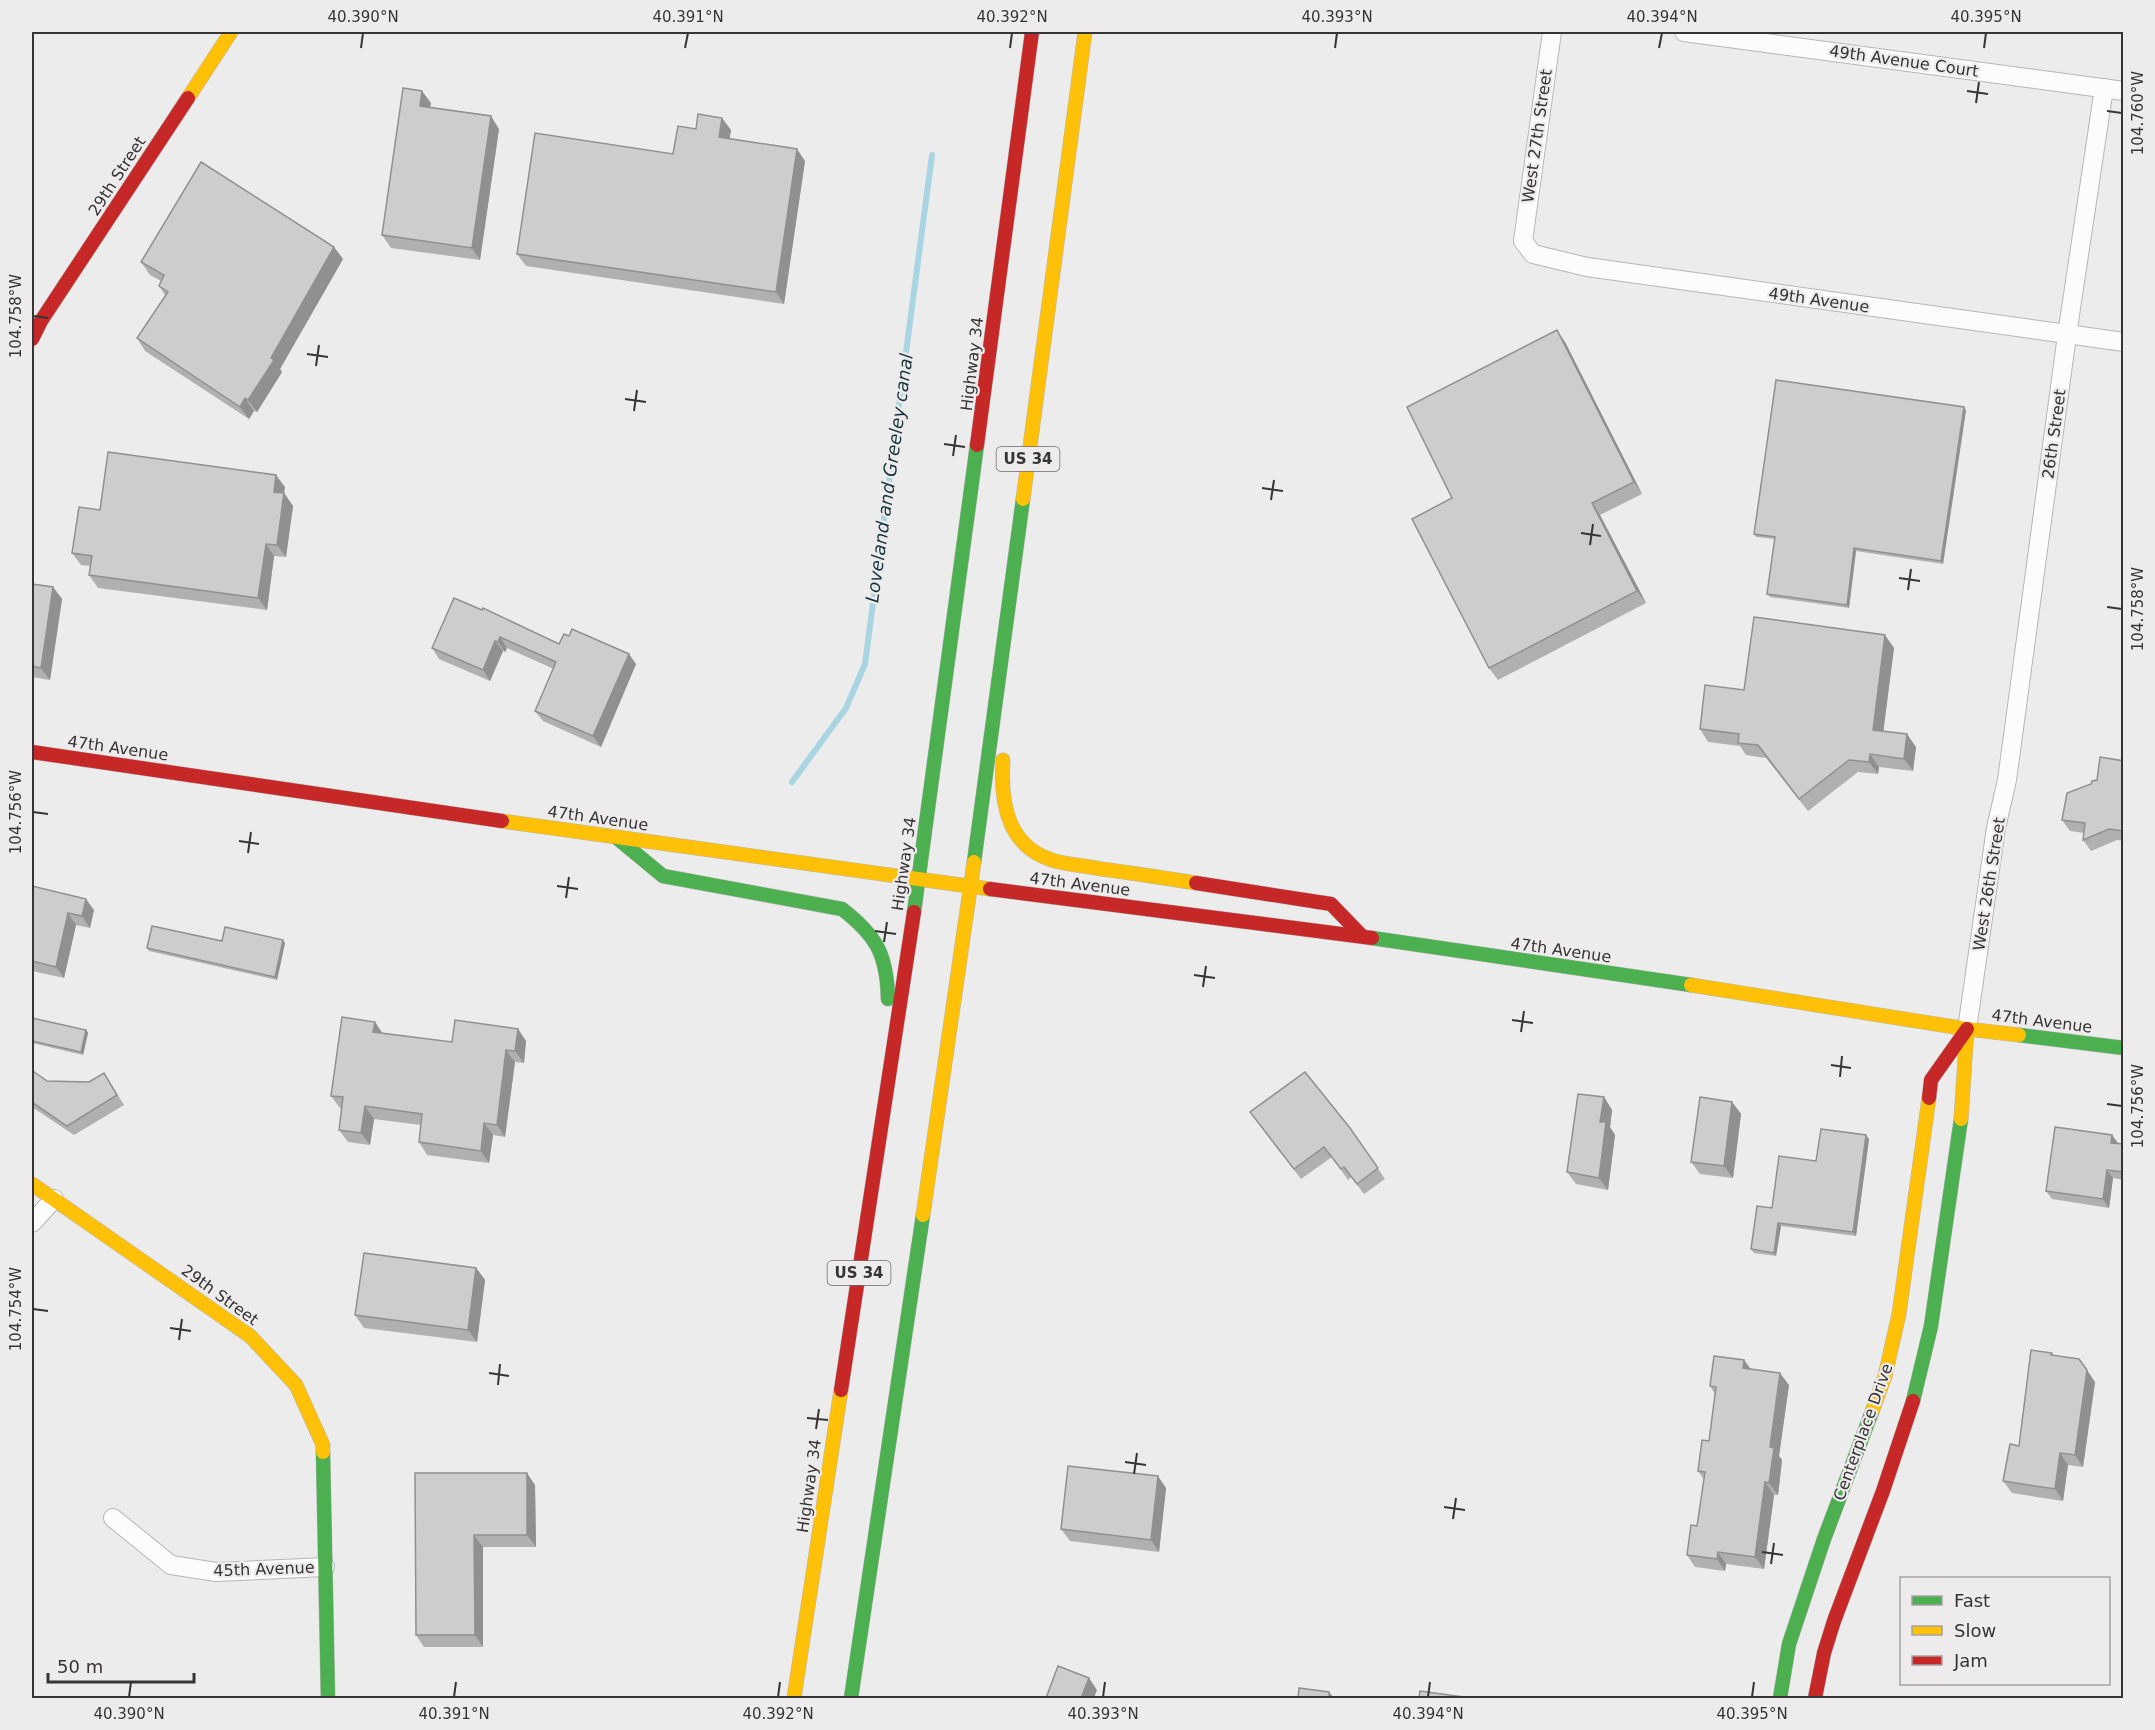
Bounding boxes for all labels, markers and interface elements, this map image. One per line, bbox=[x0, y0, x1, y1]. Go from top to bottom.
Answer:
text: 40.390°N bbox=[327, 8, 399, 26]
text: 40.391°N bbox=[652, 8, 724, 26]
text: 40.392°N bbox=[976, 8, 1048, 26]
text: 40.393°N bbox=[1301, 8, 1373, 26]
text: 40.394°N bbox=[1626, 8, 1698, 26]
text: 40.395°N bbox=[1950, 8, 2022, 26]
street label: 49th Avenue Court bbox=[1828, 41, 1980, 81]
street label: West 27th Street bbox=[1518, 68, 1556, 204]
text: 104.760°W bbox=[2129, 71, 2147, 155]
street label: 29th Street bbox=[84, 133, 150, 219]
text: 104.758°W bbox=[7, 274, 25, 358]
street label: 49th Avenue bbox=[1768, 284, 1870, 316]
street label: Highway 34 bbox=[957, 316, 987, 412]
water label: Loveland and Greeley canal bbox=[861, 352, 917, 604]
street label: 26th Street bbox=[2038, 388, 2070, 480]
road number: US 34 bbox=[996, 447, 1060, 471]
text: 104.758°W bbox=[2129, 567, 2147, 651]
street label: 47th Avenue bbox=[67, 732, 169, 764]
text: 104.756°W bbox=[7, 770, 25, 854]
street label: 47th Avenue bbox=[547, 802, 649, 834]
street label: Highway 34 bbox=[888, 816, 920, 912]
street label: West 26th Street bbox=[1969, 816, 2009, 952]
street label: 47th Avenue bbox=[1029, 868, 1131, 900]
street label: 47th Avenue bbox=[1510, 934, 1612, 966]
street label: 47th Avenue bbox=[1991, 1005, 2093, 1037]
text: 104.756°W bbox=[2129, 1064, 2147, 1148]
street label: 29th Street bbox=[178, 1261, 262, 1329]
road number: US 34 bbox=[828, 1261, 890, 1285]
text: 104.754°W bbox=[7, 1267, 25, 1351]
street label: Centerplace Drive bbox=[1829, 1361, 1897, 1503]
street label: Highway 34 bbox=[793, 1438, 825, 1534]
street label: 45th Avenue bbox=[213, 1558, 315, 1580]
legend bbox=[1900, 1577, 2110, 1685]
text: Fast bbox=[1954, 1590, 1990, 1611]
text: Slow bbox=[1954, 1620, 1996, 1641]
scale bar bbox=[48, 1646, 194, 1684]
text: Jam bbox=[1953, 1650, 1988, 1671]
text: 50 m bbox=[57, 1656, 103, 1677]
text: 40.390°N bbox=[93, 1705, 165, 1723]
text: 40.391°N bbox=[418, 1705, 490, 1723]
text: 40.392°N bbox=[742, 1705, 814, 1723]
text: 40.393°N bbox=[1067, 1705, 1139, 1723]
text: 40.394°N bbox=[1392, 1705, 1464, 1723]
text: 40.395°N bbox=[1716, 1705, 1788, 1723]

